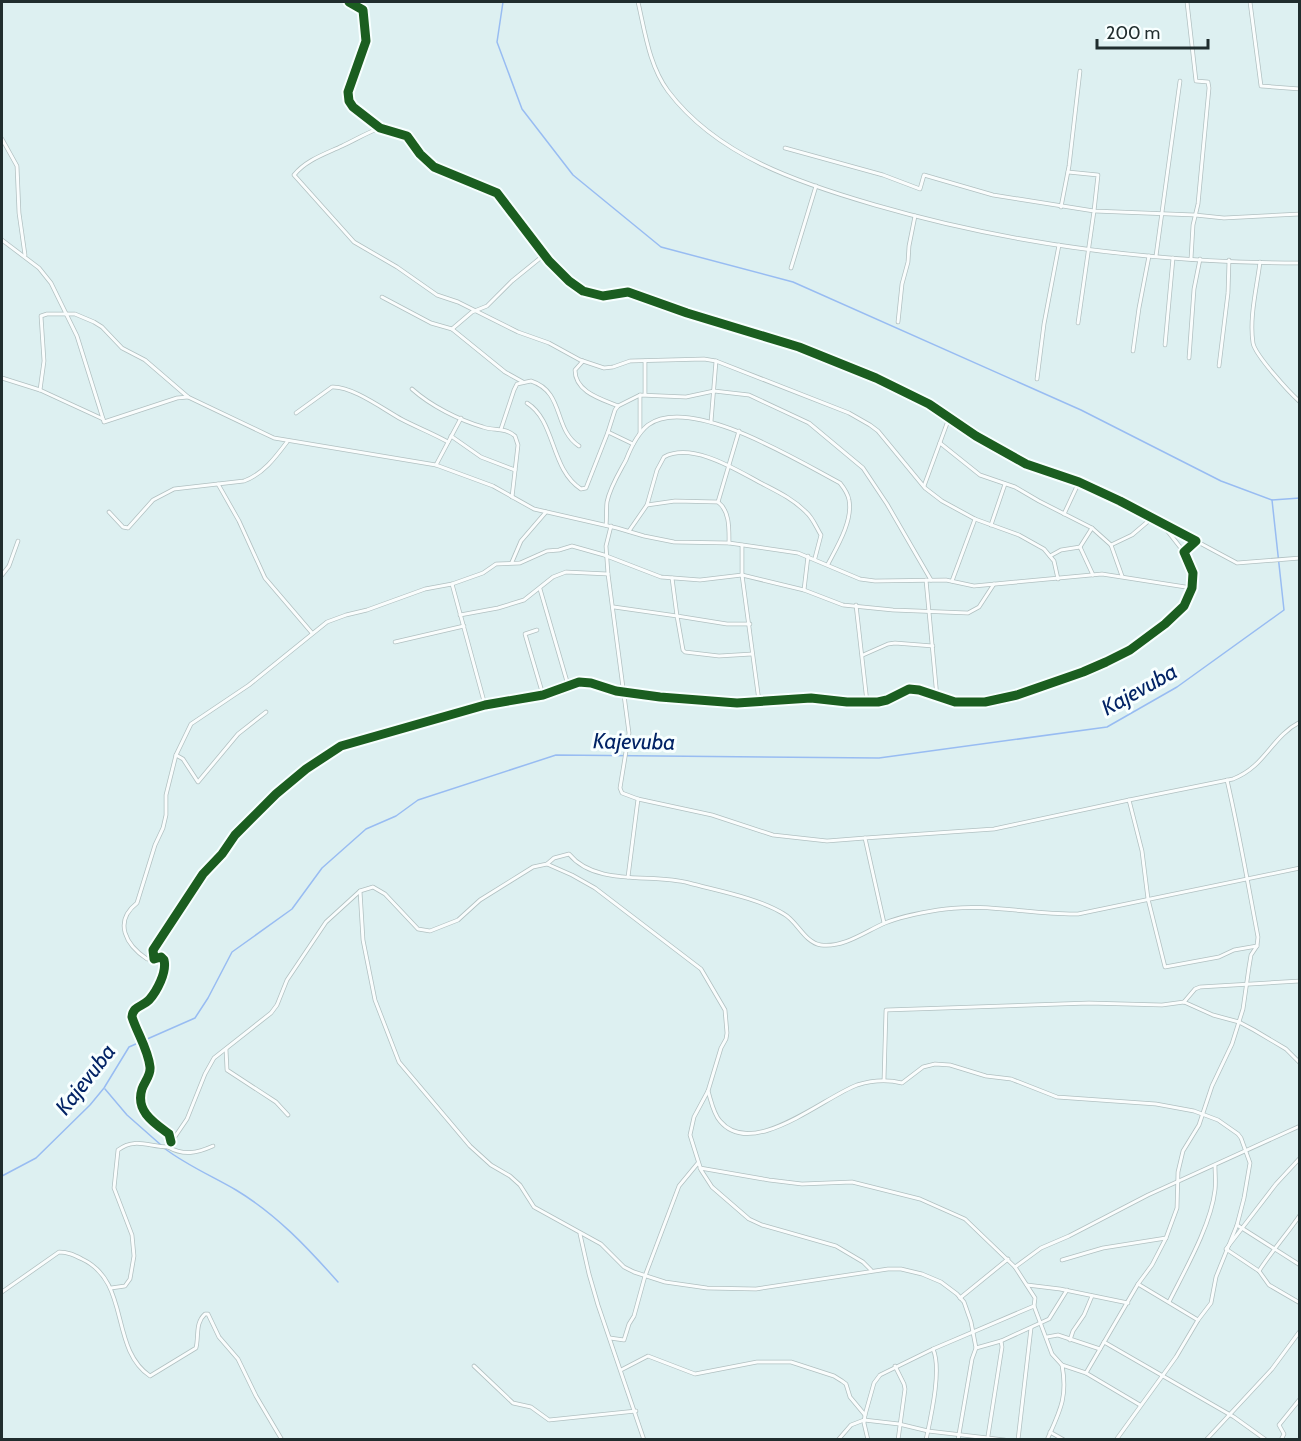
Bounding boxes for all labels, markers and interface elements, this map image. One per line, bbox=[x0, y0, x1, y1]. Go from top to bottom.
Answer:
scale bar bbox=[1097, 12, 1208, 50]
text: 200 m bbox=[1106, 22, 1160, 44]
water label: Kajevuba bbox=[1097, 658, 1182, 721]
water label: Kajevuba bbox=[593, 727, 675, 756]
water label: Kajevuba bbox=[49, 1039, 121, 1120]

